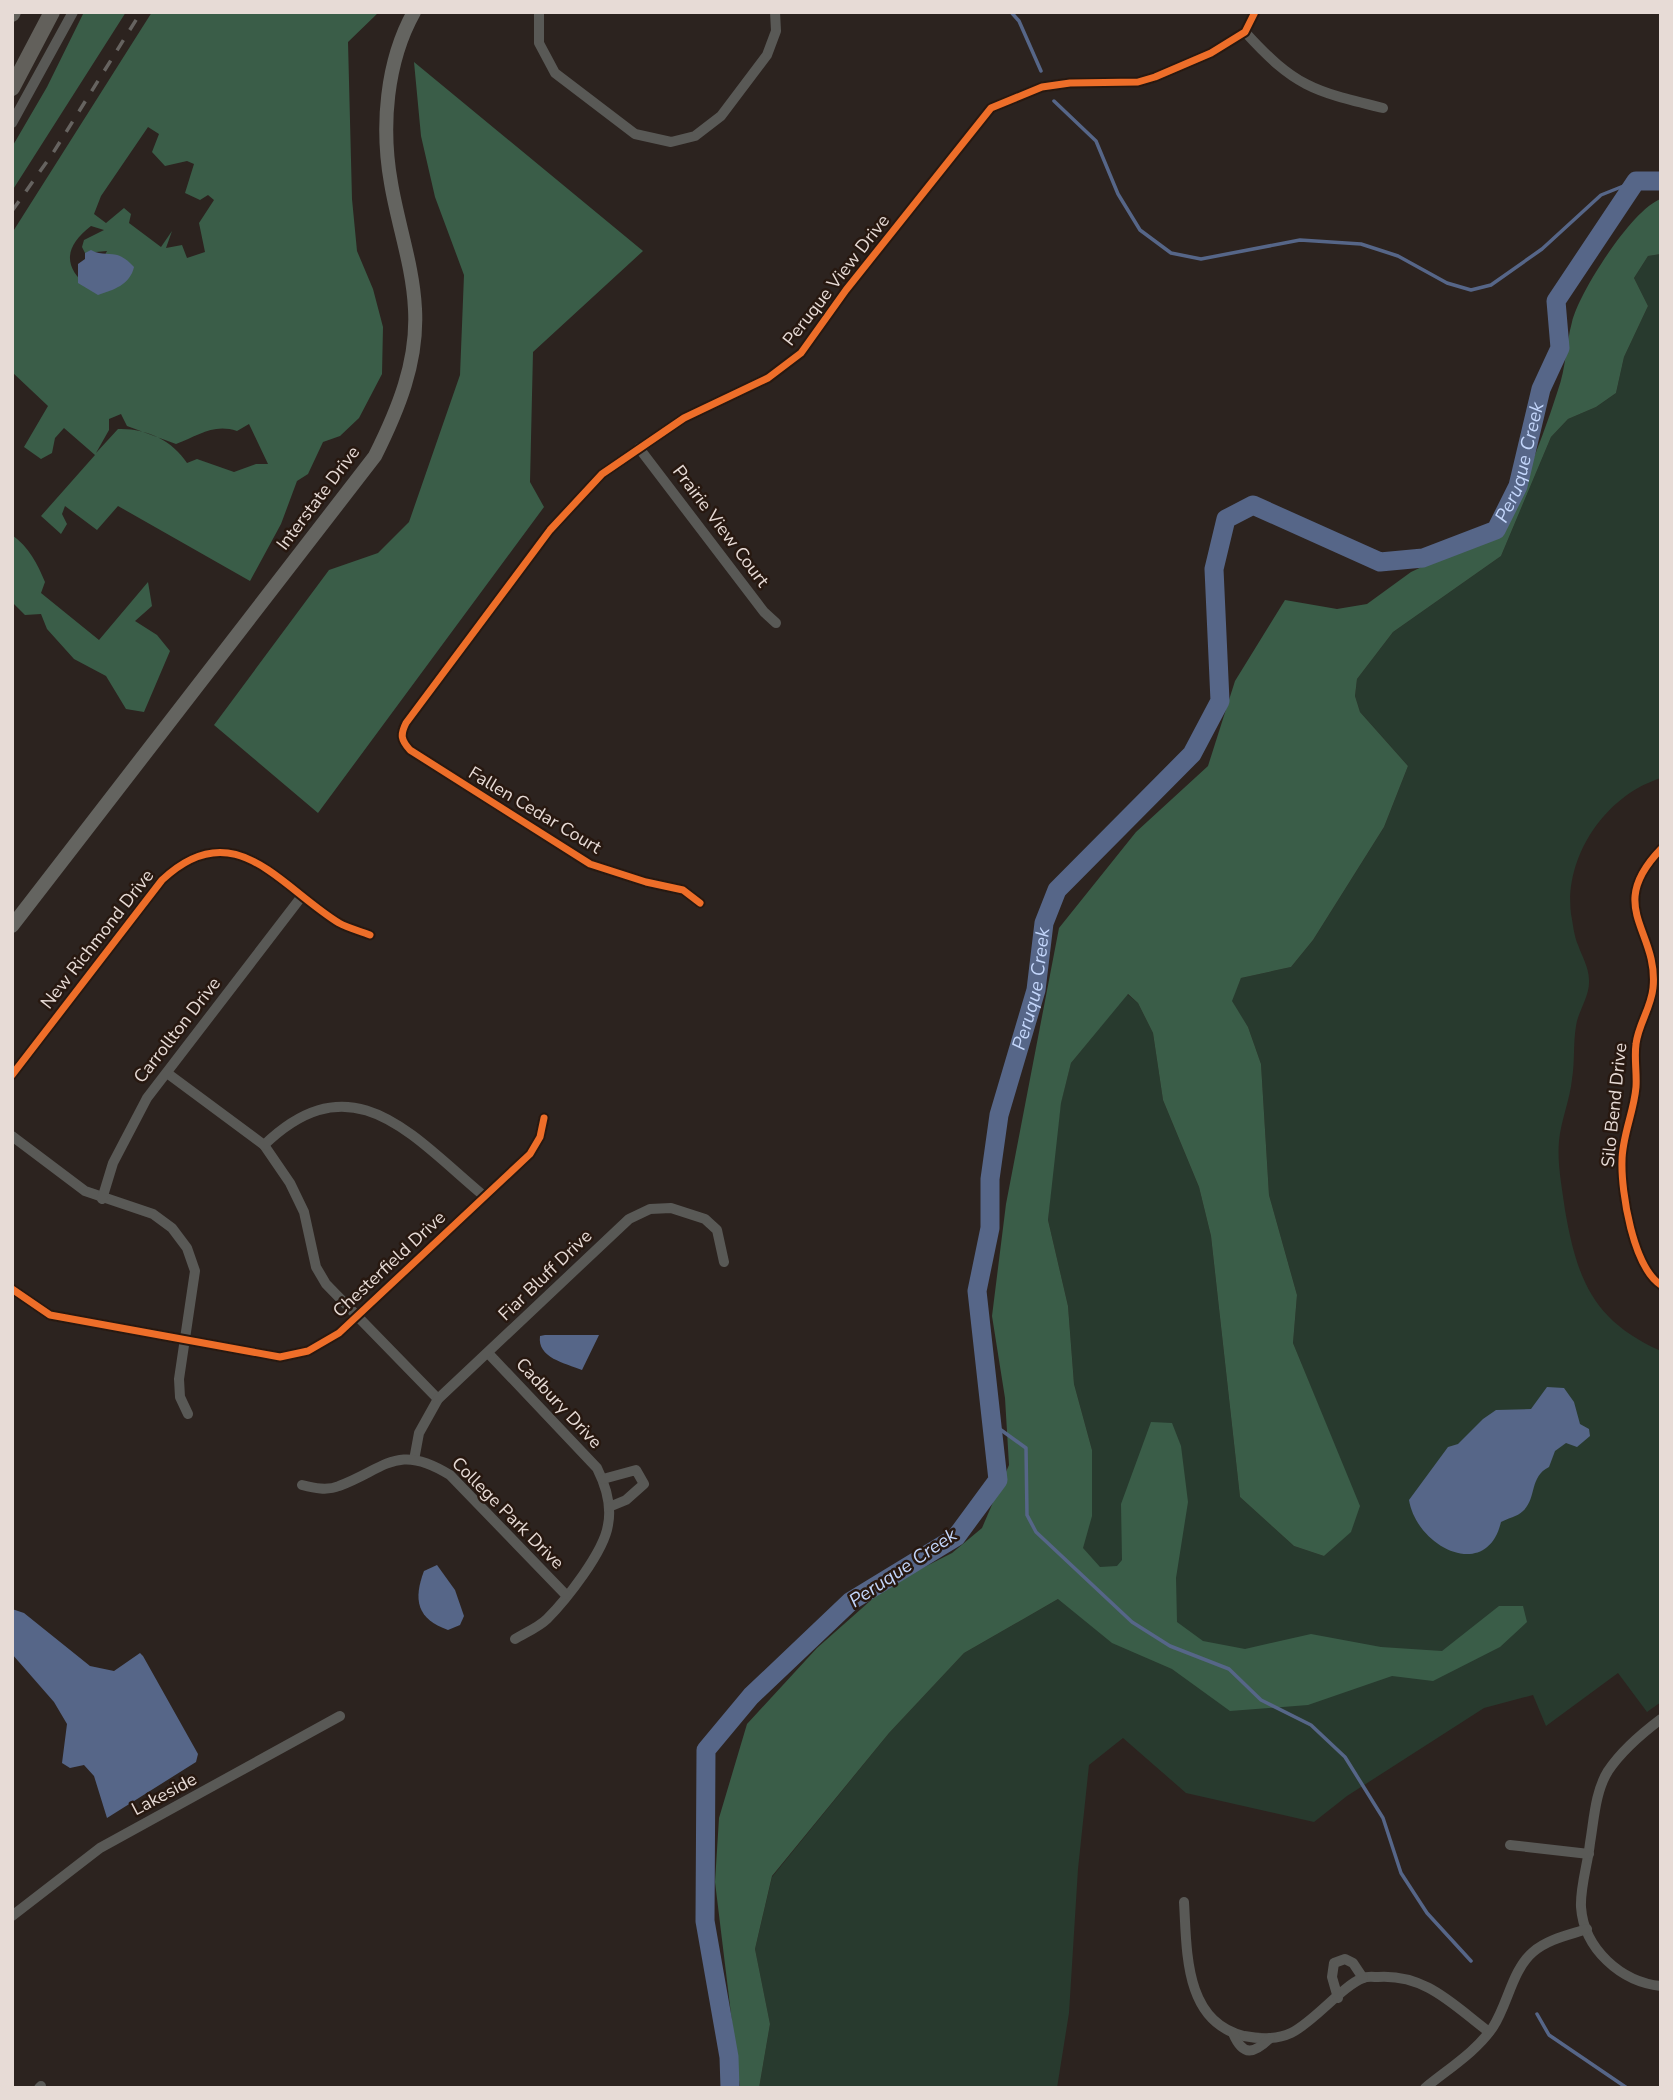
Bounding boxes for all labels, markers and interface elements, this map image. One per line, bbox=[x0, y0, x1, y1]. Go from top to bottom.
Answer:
street label: Peruque View Drive bbox=[777, 209, 895, 351]
water label: Peruque Creek bbox=[1489, 399, 1551, 527]
street label: Interstate Drive bbox=[271, 441, 365, 555]
street label: Prairie View Court bbox=[667, 460, 775, 592]
street label: Fallen Cedar Court bbox=[464, 761, 606, 860]
street label: New Richmond Drive bbox=[35, 864, 159, 1014]
water label: Peruque Creek bbox=[1006, 925, 1056, 1053]
street label: Carrollton Drive bbox=[128, 972, 226, 1088]
street label: Silo Bend Drive bbox=[1596, 1042, 1632, 1168]
street label: Chesterfield Drive bbox=[327, 1205, 451, 1323]
street label: Fiar Bluff Drive bbox=[493, 1224, 597, 1326]
street label: Cadbury Drive bbox=[511, 1352, 607, 1454]
street label: College Park Drive bbox=[447, 1452, 569, 1574]
water label: Peruque Creek bbox=[844, 1522, 963, 1614]
street label: Lakeside bbox=[127, 1767, 201, 1821]

